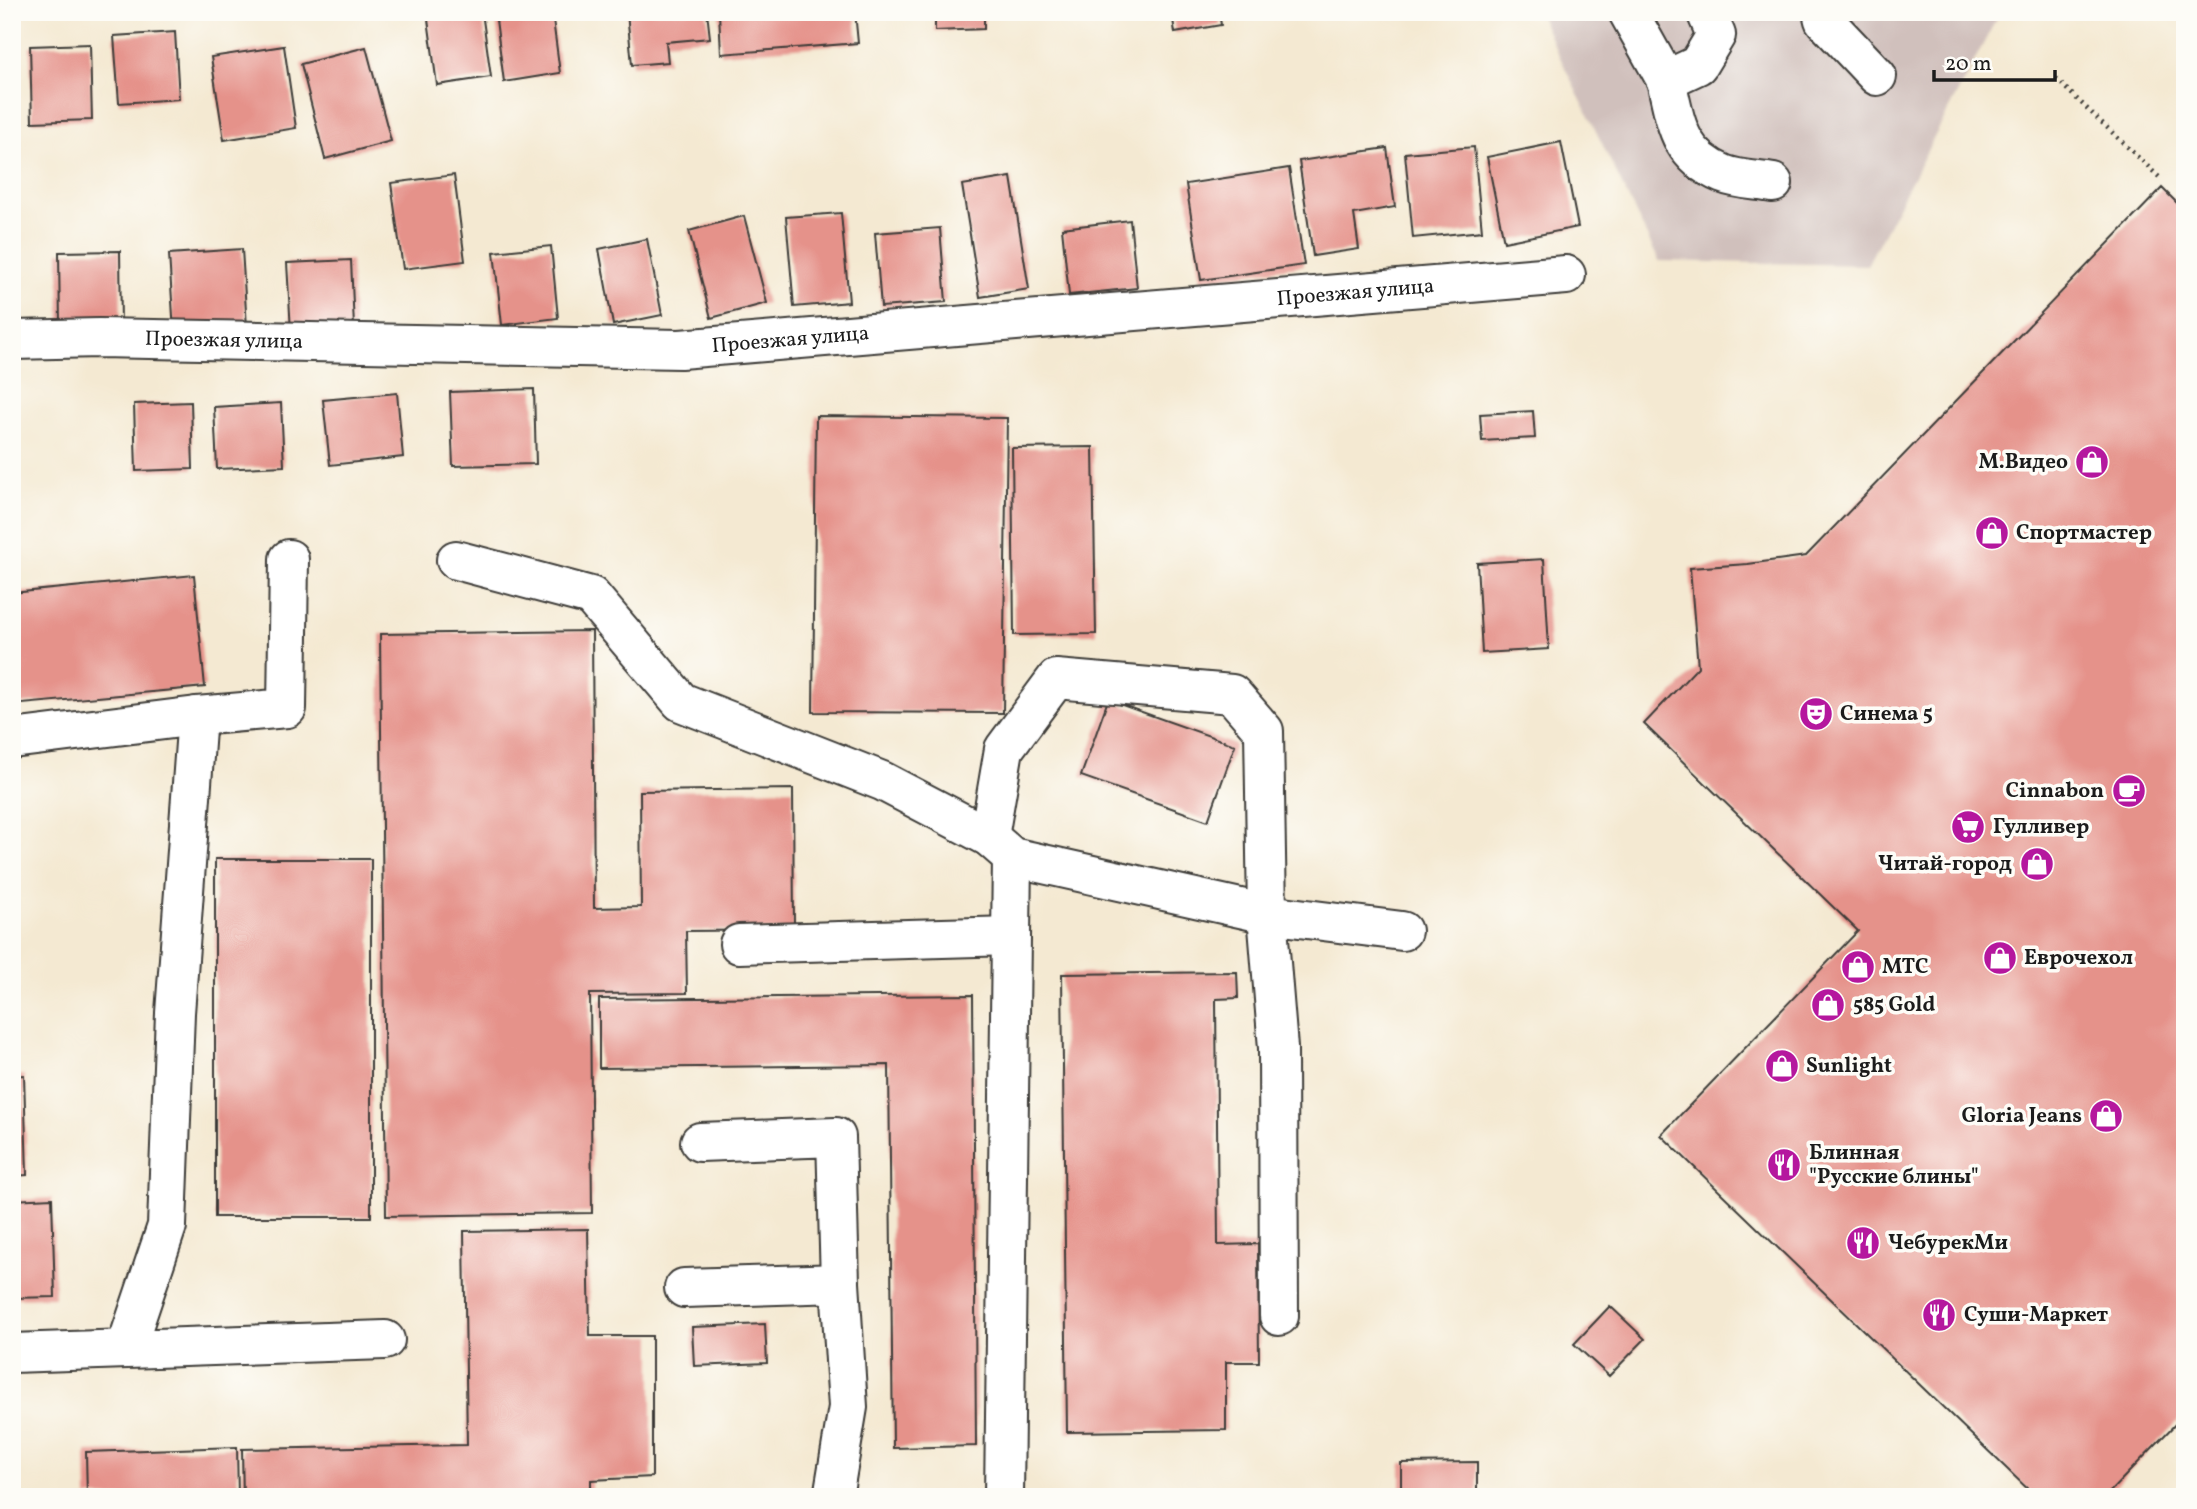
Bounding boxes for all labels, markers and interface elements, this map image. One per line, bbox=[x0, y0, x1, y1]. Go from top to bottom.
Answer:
scale bar bbox=[1934, 38, 2055, 82]
text: 20 m bbox=[1945, 50, 1991, 79]
street label: Проезжая улица bbox=[1276, 272, 1436, 314]
street label: Проезжая улица bbox=[711, 319, 870, 361]
street label: Проезжая улица bbox=[145, 324, 303, 356]
shop icon: М.Видео bbox=[2073, 443, 2111, 481]
place label: М.Видео bbox=[1979, 448, 2068, 477]
shop icon: Спортмастер bbox=[1973, 514, 2011, 552]
place label: Спортмастер bbox=[2016, 519, 2152, 548]
theatre icon: Синема 5 bbox=[1797, 695, 1835, 733]
place label: Синема 5 bbox=[1840, 700, 1933, 729]
cafe icon: Cinnabon bbox=[2110, 772, 2148, 810]
place label: Cinnabon bbox=[2006, 777, 2104, 806]
supermarket icon: Гулливер bbox=[1949, 808, 1987, 846]
place label: Гулливер bbox=[1993, 813, 2089, 842]
shop icon: Читай-город bbox=[2018, 845, 2056, 883]
place label: Читай-город bbox=[1878, 850, 2012, 879]
shop icon: Еврочехол bbox=[1981, 939, 2019, 977]
place label: Еврочехол bbox=[2024, 944, 2133, 973]
shop icon: МТС bbox=[1839, 948, 1877, 986]
place label: МТС bbox=[1882, 953, 1928, 982]
shop icon: 585 Gold bbox=[1809, 986, 1847, 1024]
place label: 585 Gold bbox=[1853, 991, 1935, 1020]
shop icon: Sunlight bbox=[1763, 1047, 1801, 1085]
place label: Sunlight bbox=[1806, 1052, 1892, 1081]
shop icon: Gloria Jeans bbox=[2087, 1097, 2125, 1135]
place label: Gloria Jeans bbox=[1962, 1102, 2082, 1131]
place label: Блинная "Русские блины" bbox=[1809, 1139, 1979, 1192]
restaurant icon: Блинная "Русские блины" bbox=[1765, 1146, 1803, 1184]
restaurant icon: ЧебурекМи bbox=[1844, 1224, 1882, 1262]
place label: ЧебурекМи bbox=[1888, 1229, 2008, 1258]
restaurant icon: Суши-Маркет bbox=[1920, 1296, 1958, 1334]
place label: Суши-Маркет bbox=[1964, 1301, 2109, 1330]

